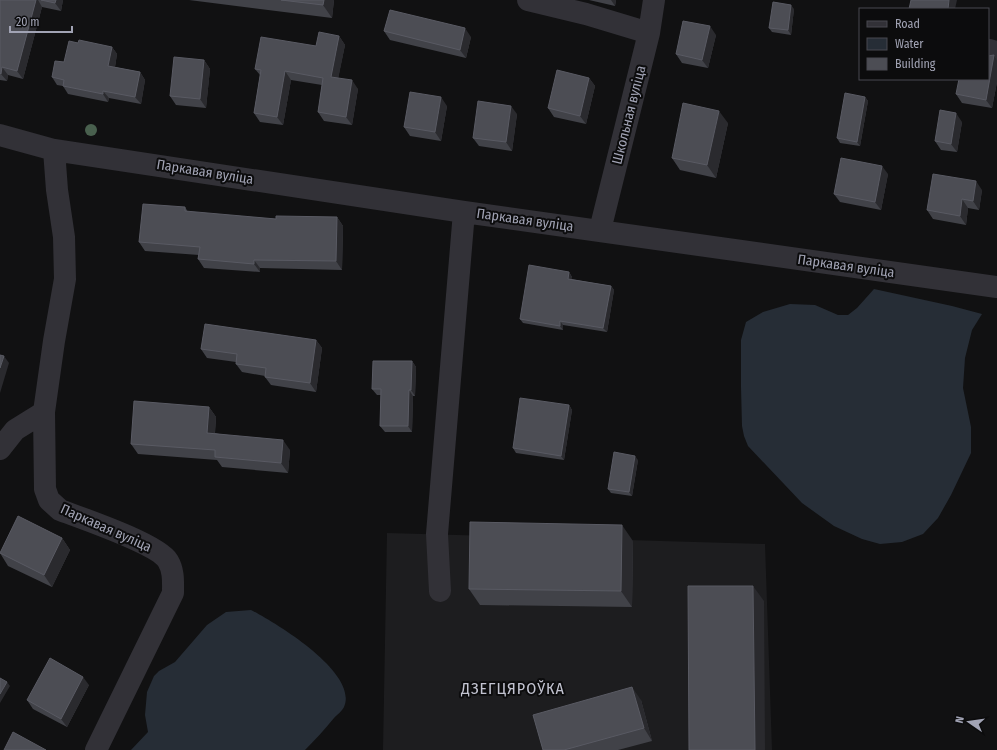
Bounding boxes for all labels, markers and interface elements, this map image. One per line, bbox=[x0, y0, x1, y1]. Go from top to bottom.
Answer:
scale bar bbox=[10, 8, 72, 34]
legend bbox=[859, 8, 989, 80]
text: 20 m bbox=[16, 15, 40, 29]
text: Road bbox=[895, 17, 920, 31]
text: Water bbox=[895, 37, 924, 51]
text: Building bbox=[895, 57, 936, 71]
street label: Школьная вуліца bbox=[608, 64, 650, 166]
street label: Паркавая вуліца bbox=[155, 156, 255, 188]
street label: Паркавая вуліца bbox=[475, 205, 575, 235]
street label: Паркавая вуліца bbox=[796, 251, 896, 281]
street label: Паркавая вуліца bbox=[58, 500, 154, 556]
district label: ДЗЕГЦЯРОЎКА bbox=[460, 679, 565, 698]
north arrow bbox=[949, 702, 989, 742]
text: N bbox=[953, 715, 967, 725]

